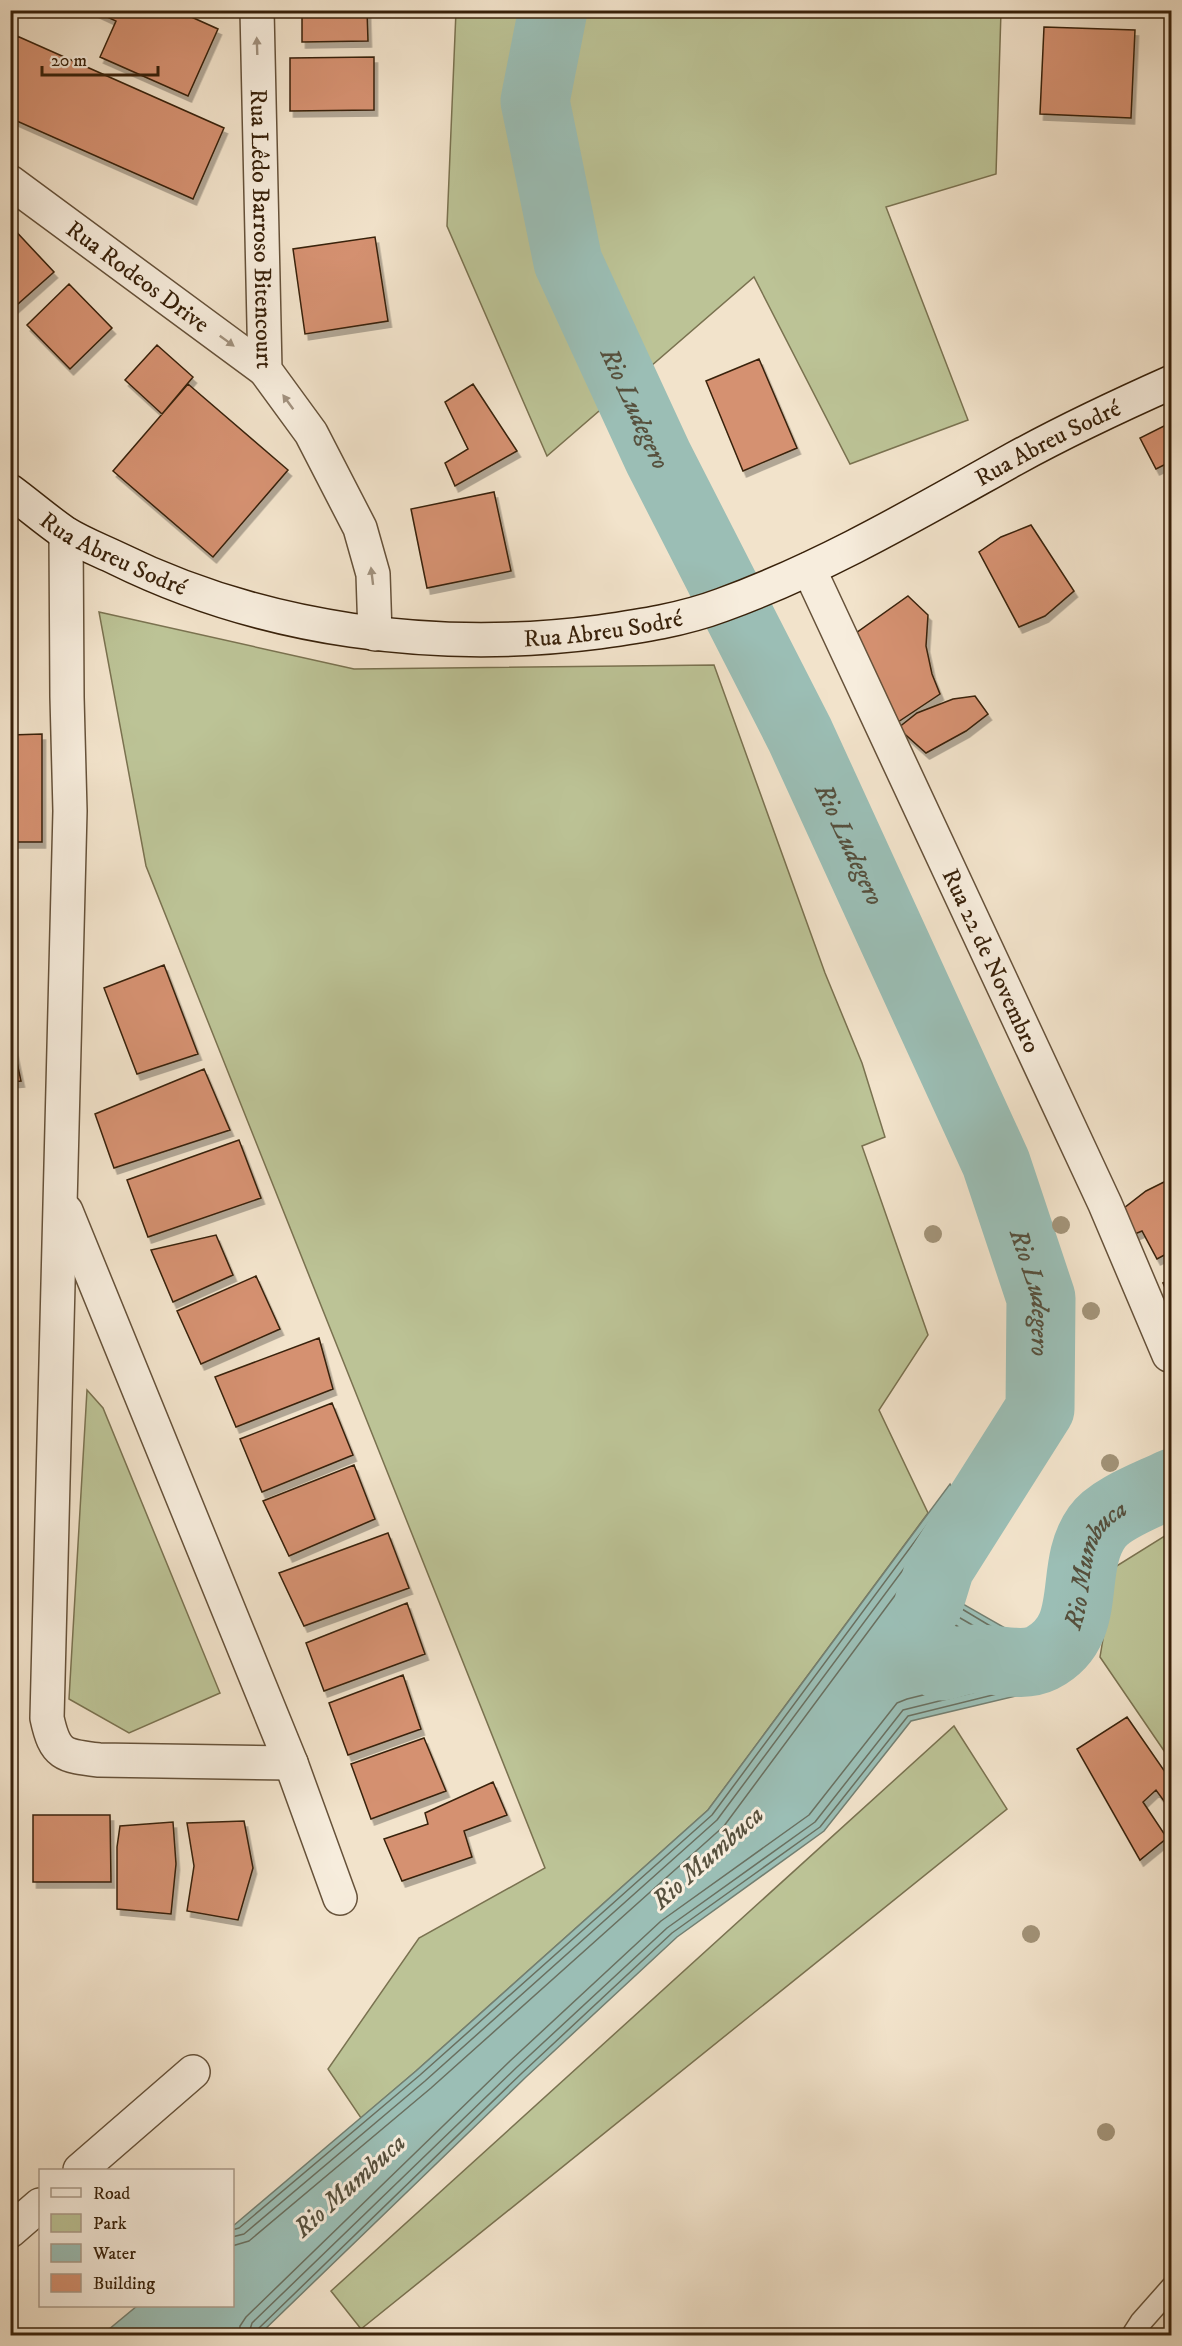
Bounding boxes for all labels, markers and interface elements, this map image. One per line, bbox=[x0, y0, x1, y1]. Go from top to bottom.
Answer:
one-way arrow bbox=[252, 37, 262, 56]
scale bar bbox=[42, 39, 158, 77]
text: 20 m bbox=[51, 50, 87, 72]
street label: Rua Lêdo Barroso Bitencourt bbox=[243, 89, 279, 370]
street label: Rua Rodeos Drive bbox=[60, 214, 215, 340]
one-way arrow bbox=[219, 335, 234, 347]
water label: Rio Ludegero bbox=[591, 342, 677, 475]
one-way arrow bbox=[283, 394, 295, 409]
street label: Rua Abreu Sodré bbox=[970, 394, 1126, 494]
street label: Rua Abreu Sodré bbox=[33, 506, 191, 603]
one-way arrow bbox=[367, 566, 377, 585]
street label: Rua Abreu Sodré bbox=[523, 604, 686, 655]
water label: Rio Ludegero bbox=[806, 778, 891, 911]
street label: Rua 22 de Novembro bbox=[935, 864, 1046, 1058]
water label: Rio Ludegero bbox=[1001, 1224, 1056, 1356]
water label: Rio Mumbuca bbox=[1057, 1493, 1133, 1635]
water label: Rio Mumbuca bbox=[644, 1799, 771, 1918]
water label: Rio Mumbuca bbox=[286, 2127, 413, 2246]
legend bbox=[39, 2169, 234, 2307]
text: Road bbox=[93, 2183, 130, 2205]
text: Park bbox=[93, 2213, 127, 2235]
text: Water bbox=[92, 2243, 136, 2265]
text: Building bbox=[93, 2273, 155, 2295]

